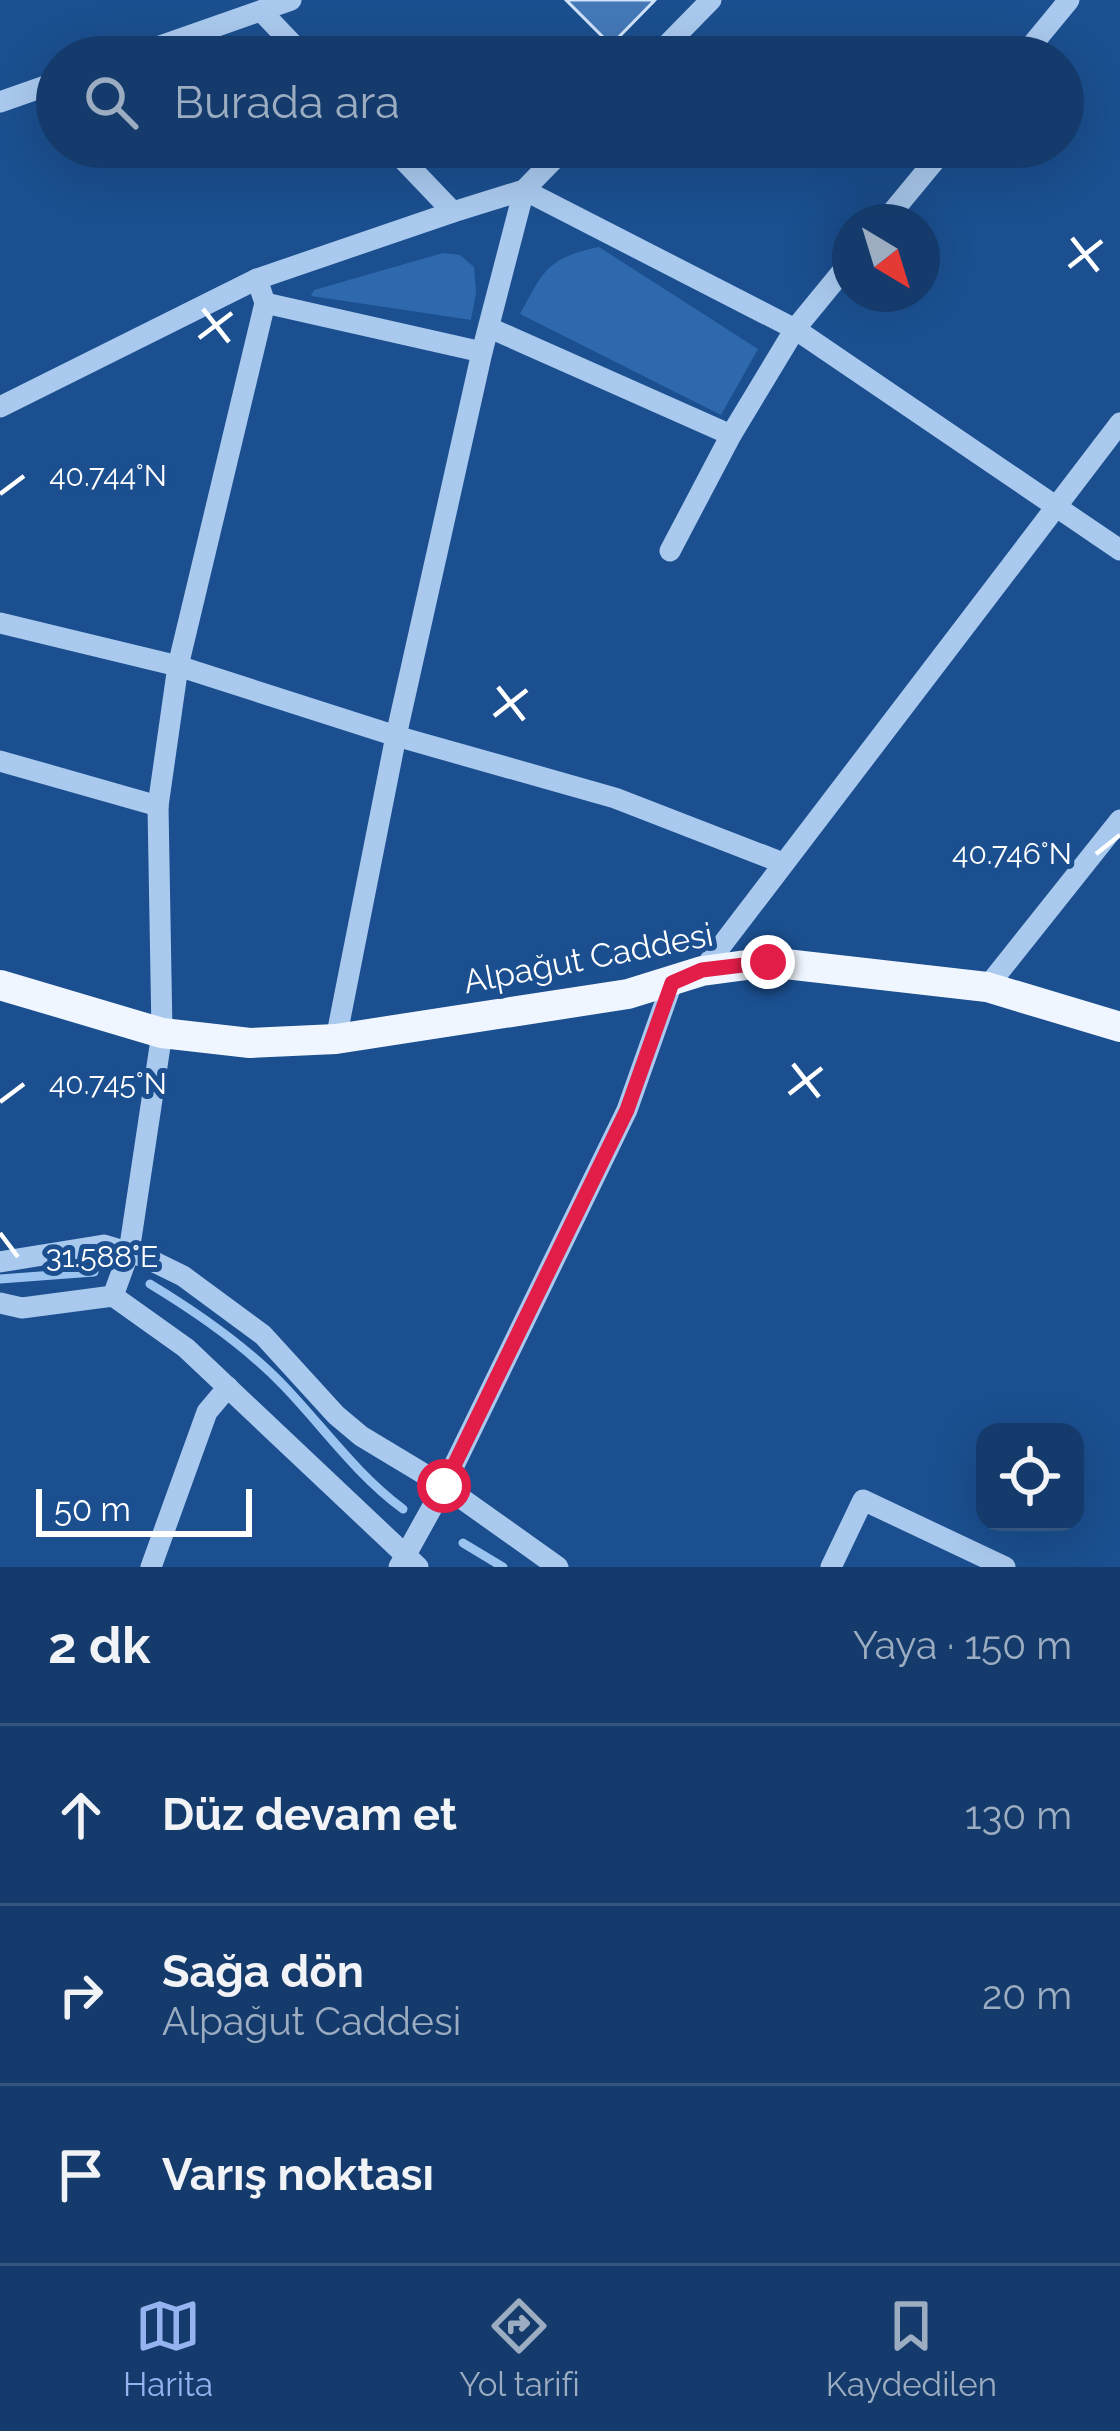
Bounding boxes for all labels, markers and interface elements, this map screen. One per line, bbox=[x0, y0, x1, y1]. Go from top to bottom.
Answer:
search box bbox=[36, 36, 1084, 168]
icon: search bbox=[78, 69, 144, 135]
text: Burada ara bbox=[174, 76, 400, 129]
north arrow bbox=[832, 204, 940, 312]
text: 40.744°N bbox=[49, 458, 167, 493]
text: 40.746°N bbox=[952, 836, 1072, 871]
street label: Alpağut Caddesi bbox=[460, 915, 716, 1001]
route end bbox=[741, 935, 795, 989]
text: 40.745°N bbox=[49, 1066, 167, 1101]
text: 31.588°E bbox=[46, 1239, 158, 1274]
map controls bbox=[976, 1423, 1084, 1531]
button: locate bbox=[976, 1423, 1084, 1531]
route start bbox=[417, 1459, 471, 1513]
scale bar bbox=[36, 1483, 252, 1536]
text: 50 m bbox=[54, 1490, 131, 1529]
text: 2 dk bbox=[48, 1615, 150, 1675]
text: Yaya · 150 m bbox=[853, 1622, 1072, 1668]
icon: ahead bbox=[48, 1782, 114, 1848]
text: Düz devam et bbox=[162, 1788, 457, 1841]
text: 130 m bbox=[965, 1792, 1072, 1838]
text: Sağa dön bbox=[162, 1945, 364, 1998]
icon: right bbox=[48, 1962, 114, 2028]
text: 20 m bbox=[982, 1972, 1072, 2018]
text: Alpağut Caddesi bbox=[162, 1998, 461, 2044]
icon: arrive bbox=[48, 2142, 114, 2208]
text: Varış noktası bbox=[162, 2148, 434, 2201]
tab: Harita bbox=[123, 2293, 213, 2404]
tab: Yol tarifi bbox=[459, 2293, 580, 2404]
tab: Kaydedilen bbox=[826, 2293, 997, 2404]

